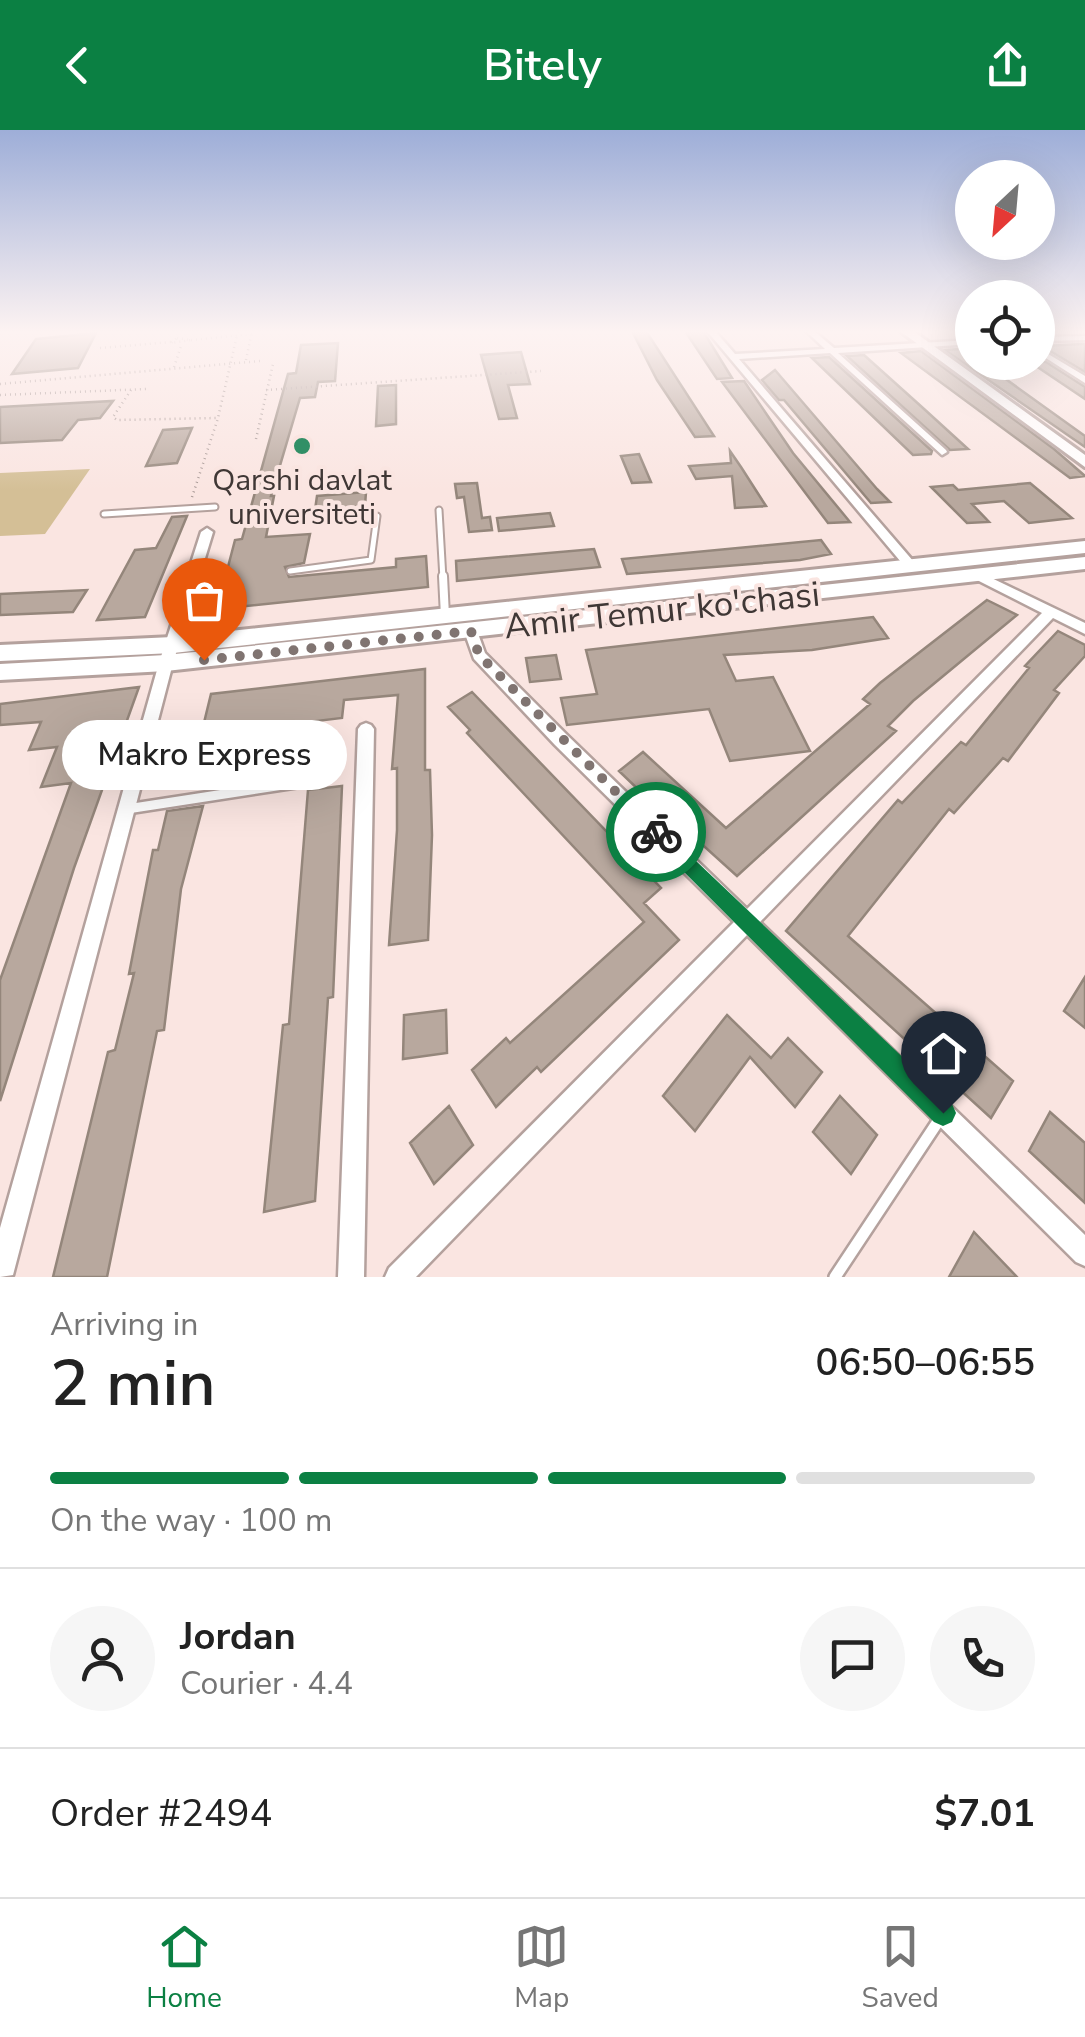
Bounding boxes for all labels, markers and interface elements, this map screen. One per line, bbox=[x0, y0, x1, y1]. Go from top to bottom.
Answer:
text: Bitely bbox=[483, 35, 602, 96]
icon: back bbox=[50, 38, 105, 93]
icon: share bbox=[980, 38, 1035, 93]
north arrow bbox=[955, 160, 1055, 260]
map controls bbox=[955, 160, 1055, 380]
button: locate bbox=[955, 280, 1055, 380]
marker: Qarshi davlat universiteti bbox=[291, 435, 313, 457]
place label: Qarshi davlat universiteti bbox=[212, 460, 392, 535]
pin bbox=[162, 558, 247, 661]
street label: Amir Temur ko'chasi bbox=[502, 571, 822, 650]
icon: bag bbox=[177, 573, 232, 628]
callout: Makro Express bbox=[61, 720, 346, 790]
text: Makro Express bbox=[97, 733, 312, 776]
courier bbox=[606, 782, 706, 882]
icon: bike bbox=[629, 805, 684, 860]
pin bbox=[901, 1011, 986, 1114]
icon: home bbox=[916, 1026, 971, 1081]
text: Arriving in bbox=[50, 1303, 198, 1346]
text: 06:50–06:55 bbox=[816, 1337, 1035, 1388]
text: 2 min bbox=[50, 1339, 216, 1428]
text: On the way · 100 m bbox=[50, 1499, 332, 1542]
button: person bbox=[50, 1606, 155, 1711]
button: chat bbox=[800, 1606, 905, 1711]
button: phone bbox=[930, 1606, 1035, 1711]
text: Jordan bbox=[180, 1611, 296, 1662]
text: Courier · 4.4 bbox=[180, 1662, 353, 1705]
text: Order #2494 bbox=[50, 1788, 272, 1839]
text: $7.01 bbox=[934, 1788, 1035, 1839]
tab: Home bbox=[146, 1919, 222, 2017]
tab: Map bbox=[514, 1919, 569, 2017]
tab: Saved bbox=[861, 1919, 939, 2017]

